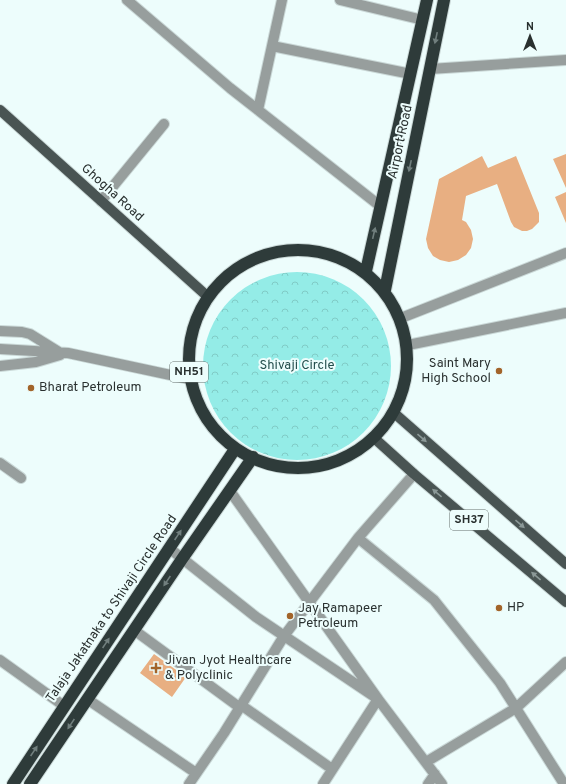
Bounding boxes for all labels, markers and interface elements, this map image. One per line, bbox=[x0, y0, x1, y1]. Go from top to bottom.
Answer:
north arrow bbox=[510, 16, 550, 56]
text: N bbox=[526, 20, 534, 34]
one-way arrow bbox=[433, 32, 439, 44]
street label: Airport Road bbox=[385, 104, 417, 180]
one-way arrow bbox=[407, 159, 413, 172]
street label: Ghogha Road bbox=[77, 161, 147, 225]
one-way arrow bbox=[372, 227, 378, 239]
place label: Saint Mary High School bbox=[421, 356, 491, 387]
park label: Shivaji Circle bbox=[259, 358, 335, 374]
road number: NH51 bbox=[170, 362, 208, 382]
marker: Saint Mary High School bbox=[494, 366, 504, 376]
place label: Bharat Petroleum bbox=[39, 380, 142, 396]
marker: Bharat Petroleum bbox=[26, 383, 36, 393]
one-way arrow bbox=[417, 433, 428, 442]
one-way arrow bbox=[431, 488, 442, 497]
road number: SH37 bbox=[450, 510, 488, 530]
street label: Talaja Jakatnaka to Shivaji Circle Road bbox=[43, 512, 181, 706]
one-way arrow bbox=[515, 519, 525, 528]
one-way arrow bbox=[174, 530, 182, 540]
one-way arrow bbox=[531, 572, 541, 581]
one-way arrow bbox=[163, 576, 171, 587]
place label: HP bbox=[507, 600, 524, 616]
place label: Jay Ramapeer Petroleum bbox=[298, 601, 382, 632]
marker: HP bbox=[494, 603, 504, 613]
marker: Jay Ramapeer Petroleum bbox=[285, 611, 295, 621]
one-way arrow bbox=[102, 638, 110, 648]
place label: Jivan Jyot Healthcare & Polyclinic bbox=[165, 653, 292, 684]
marker: Jivan Jyot Healthcare & Polyclinic bbox=[150, 662, 162, 674]
one-way arrow bbox=[67, 718, 74, 729]
one-way arrow bbox=[31, 746, 38, 757]

